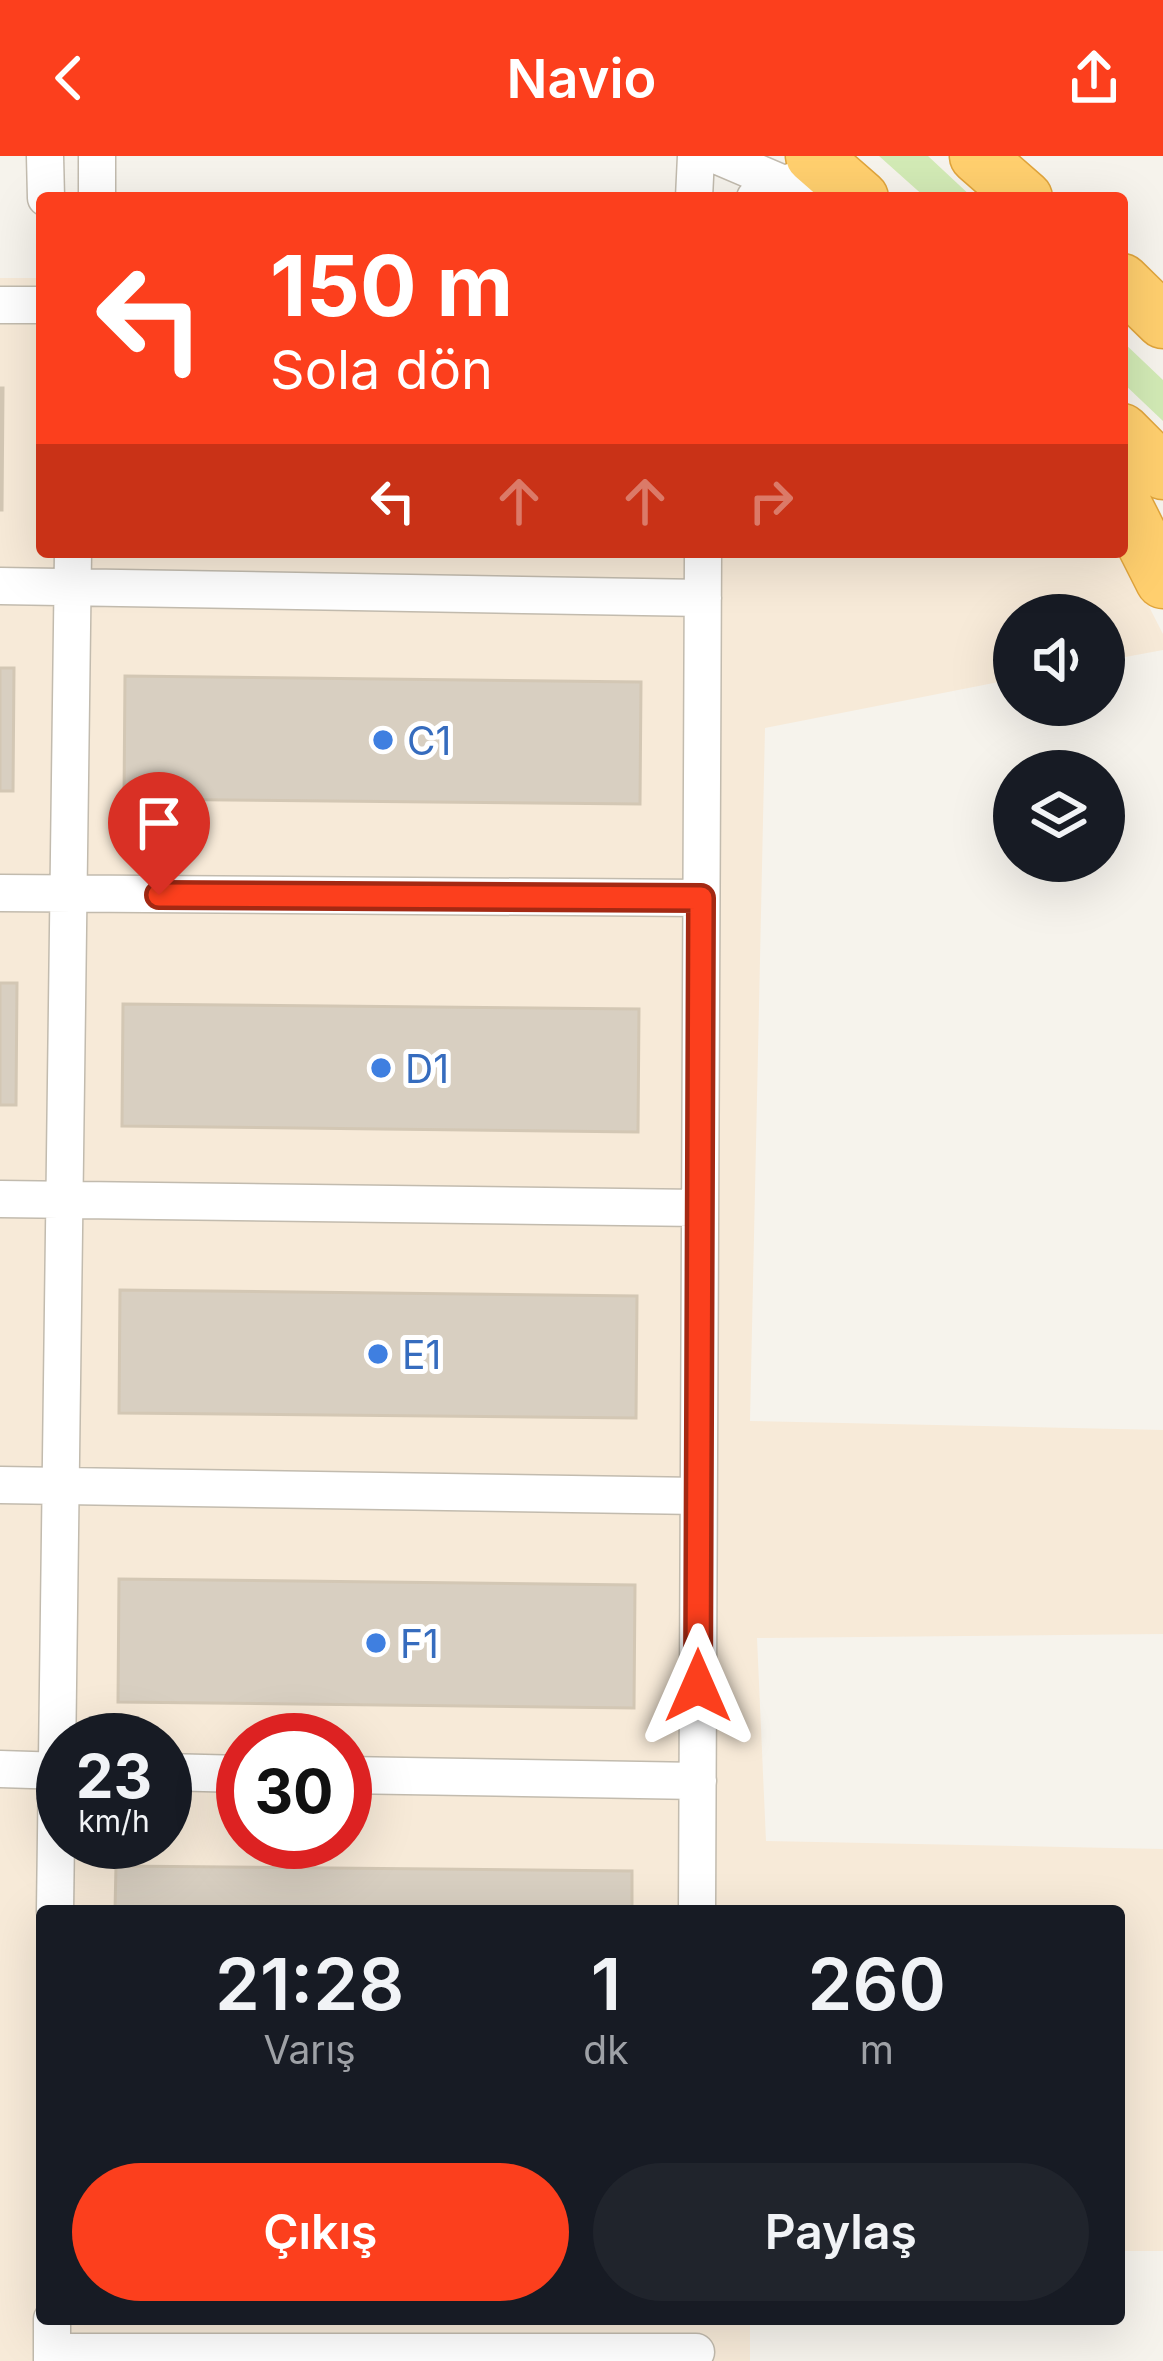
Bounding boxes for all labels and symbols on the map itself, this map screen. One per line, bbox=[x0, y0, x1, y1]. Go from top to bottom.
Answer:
place label: C1 bbox=[407, 717, 451, 764]
marker: C1 bbox=[370, 727, 396, 753]
pin bbox=[108, 772, 210, 895]
place label: D1 bbox=[405, 1045, 449, 1092]
marker: D1 bbox=[368, 1055, 394, 1081]
place label: E1 bbox=[402, 1331, 441, 1378]
marker: E1 bbox=[365, 1341, 391, 1367]
place label: F1 bbox=[400, 1620, 439, 1667]
position arrow bbox=[635, 1623, 761, 1749]
marker: F1 bbox=[363, 1630, 389, 1656]
speed limit sign: 30 bbox=[216, 1713, 372, 1869]

